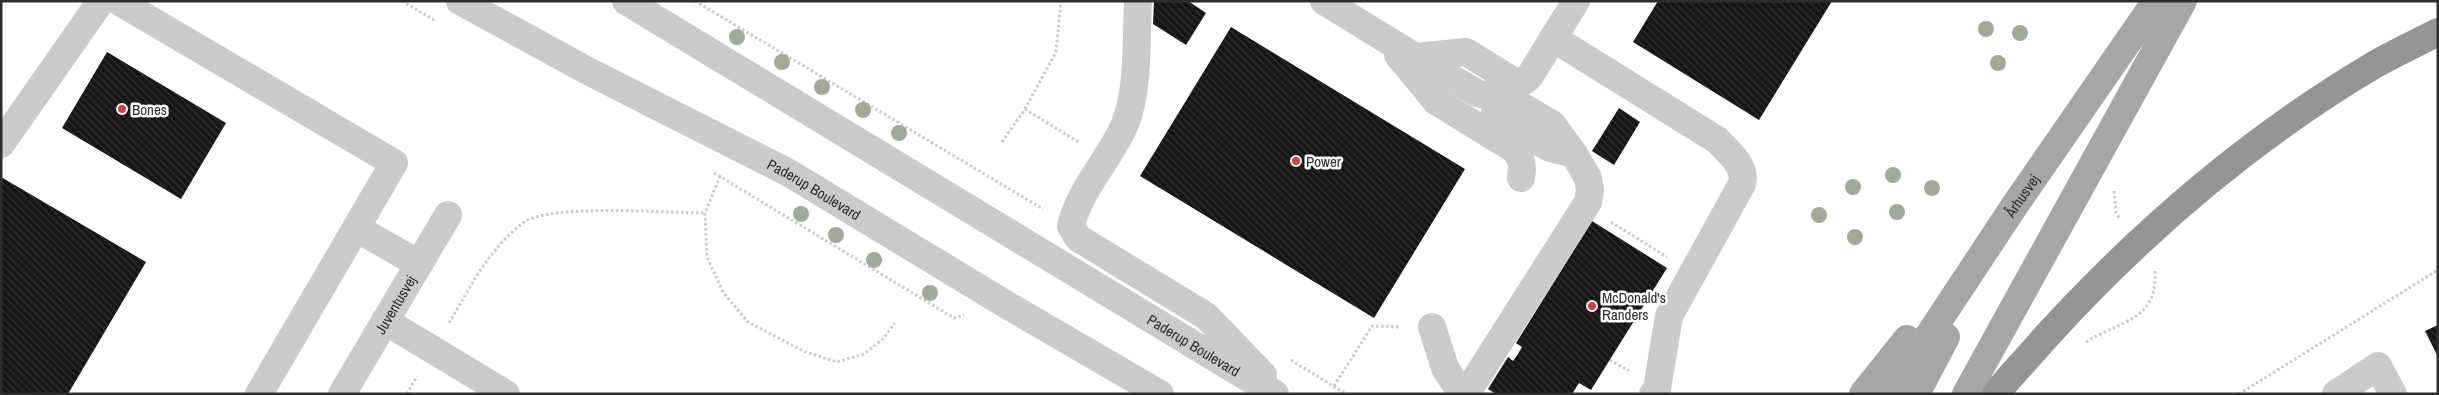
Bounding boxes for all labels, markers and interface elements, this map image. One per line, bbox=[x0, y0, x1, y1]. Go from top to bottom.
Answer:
place label: Bones bbox=[132, 99, 167, 120]
marker: Bones bbox=[116, 103, 128, 115]
place label: Power bbox=[1306, 151, 1341, 172]
street label: Paderup Boulevard bbox=[764, 153, 865, 225]
marker: Power bbox=[1290, 155, 1302, 167]
street label: Århusvej bbox=[1999, 170, 2044, 222]
street label: Juventusvej bbox=[369, 271, 421, 338]
place label: McDonald's Randers bbox=[1602, 287, 1666, 325]
marker: McDonald's Randers bbox=[1586, 300, 1598, 312]
street label: Paderup Boulevard bbox=[1143, 309, 1245, 381]

